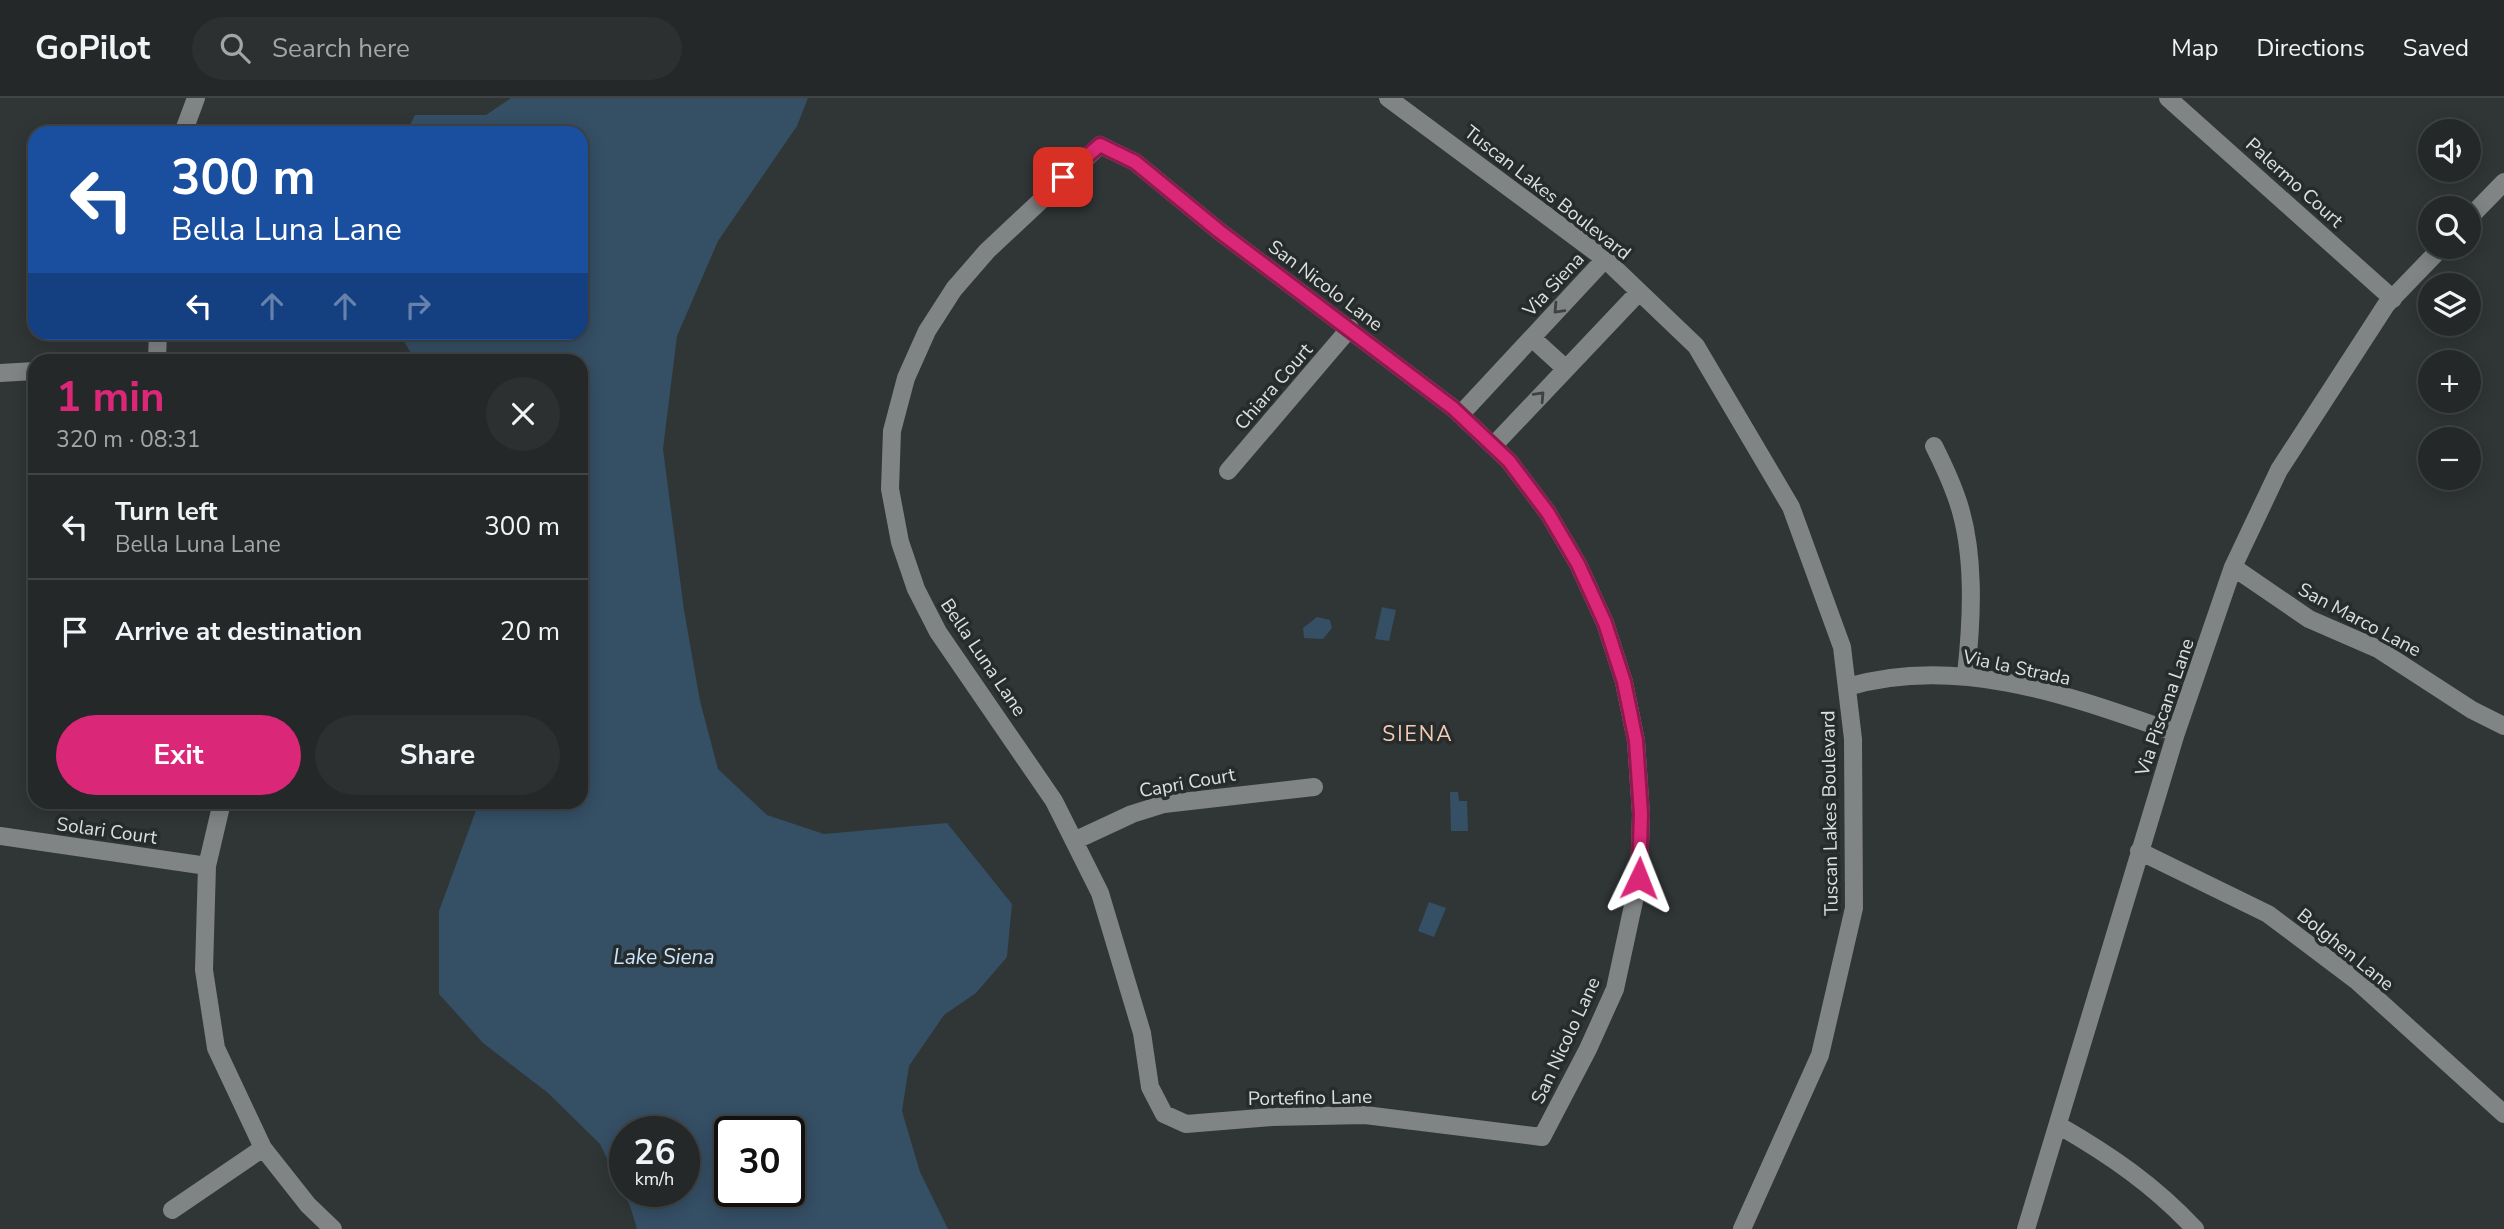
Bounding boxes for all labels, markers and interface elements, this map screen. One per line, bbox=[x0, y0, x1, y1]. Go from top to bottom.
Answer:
search box bbox=[192, 17, 682, 80]
text: GoPilot bbox=[35, 26, 150, 71]
icon: search bbox=[216, 29, 254, 67]
text: Search here bbox=[272, 31, 410, 66]
text: Map bbox=[2171, 32, 2218, 64]
text: Directions bbox=[2256, 32, 2365, 64]
text: Saved bbox=[2403, 32, 2469, 64]
street label: Tuscan Lakes Boulevard bbox=[1459, 119, 1636, 266]
map controls bbox=[2418, 119, 2481, 490]
button: sound bbox=[2418, 119, 2481, 182]
street label: Palermo Court bbox=[2240, 132, 2349, 234]
text: 300 m bbox=[171, 144, 315, 211]
pin bbox=[1033, 147, 1093, 207]
icon: left bbox=[56, 154, 147, 245]
icon: arrive bbox=[1044, 158, 1082, 196]
button: search bbox=[2418, 196, 2481, 259]
text: Bella Luna Lane bbox=[171, 208, 402, 251]
street label: San Nicolo Lane bbox=[1263, 234, 1388, 338]
street label: Via Siena bbox=[1516, 247, 1590, 323]
button: layers bbox=[2418, 273, 2481, 336]
icon: left bbox=[180, 287, 218, 325]
icon: ahead bbox=[253, 287, 291, 325]
icon: ahead bbox=[326, 287, 364, 325]
icon: right bbox=[399, 287, 437, 325]
one-way arrow bbox=[1554, 301, 1567, 314]
street label: Chiara Court bbox=[1229, 337, 1319, 436]
button: + bbox=[2418, 350, 2481, 413]
text: 1 min bbox=[56, 369, 165, 426]
button: close bbox=[486, 377, 560, 451]
one-way arrow bbox=[1531, 391, 1544, 404]
text: 320 m · 08:31 bbox=[56, 424, 201, 455]
button: − bbox=[2418, 427, 2481, 490]
text: Turn left bbox=[115, 494, 218, 529]
icon: left bbox=[56, 508, 94, 546]
text: 300 m bbox=[484, 509, 560, 544]
text: Bella Luna Lane bbox=[115, 529, 281, 560]
street label: San Marco Lane bbox=[2293, 577, 2426, 663]
street label: Bella Luna Lane bbox=[934, 594, 1032, 722]
icon: arrive bbox=[56, 613, 94, 651]
text: Arrive at destination bbox=[115, 614, 362, 649]
text: 20 m bbox=[500, 614, 560, 649]
street label: Via Piscana Lane bbox=[2129, 635, 2201, 781]
street label: Via la Strada bbox=[1960, 644, 2073, 692]
street label: Tuscan Lakes Boulevard bbox=[1815, 710, 1845, 916]
button: Exit bbox=[56, 715, 301, 795]
button: Share bbox=[315, 715, 560, 795]
district label: SIENA bbox=[1382, 720, 1454, 748]
street label: Capri Court bbox=[1137, 762, 1238, 804]
street label: Solari Court bbox=[55, 811, 159, 851]
position arrow bbox=[1602, 841, 1676, 915]
street label: Bolghen Lane bbox=[2291, 903, 2399, 997]
water label: Lake Siena bbox=[613, 943, 715, 971]
street label: San Nicolo Lane bbox=[1525, 973, 1607, 1108]
street label: Portefino Lane bbox=[1248, 1084, 1372, 1112]
speed limit sign: 30 bbox=[714, 1116, 805, 1207]
text: 26 bbox=[633, 1129, 676, 1176]
text: km/h bbox=[635, 1167, 674, 1191]

